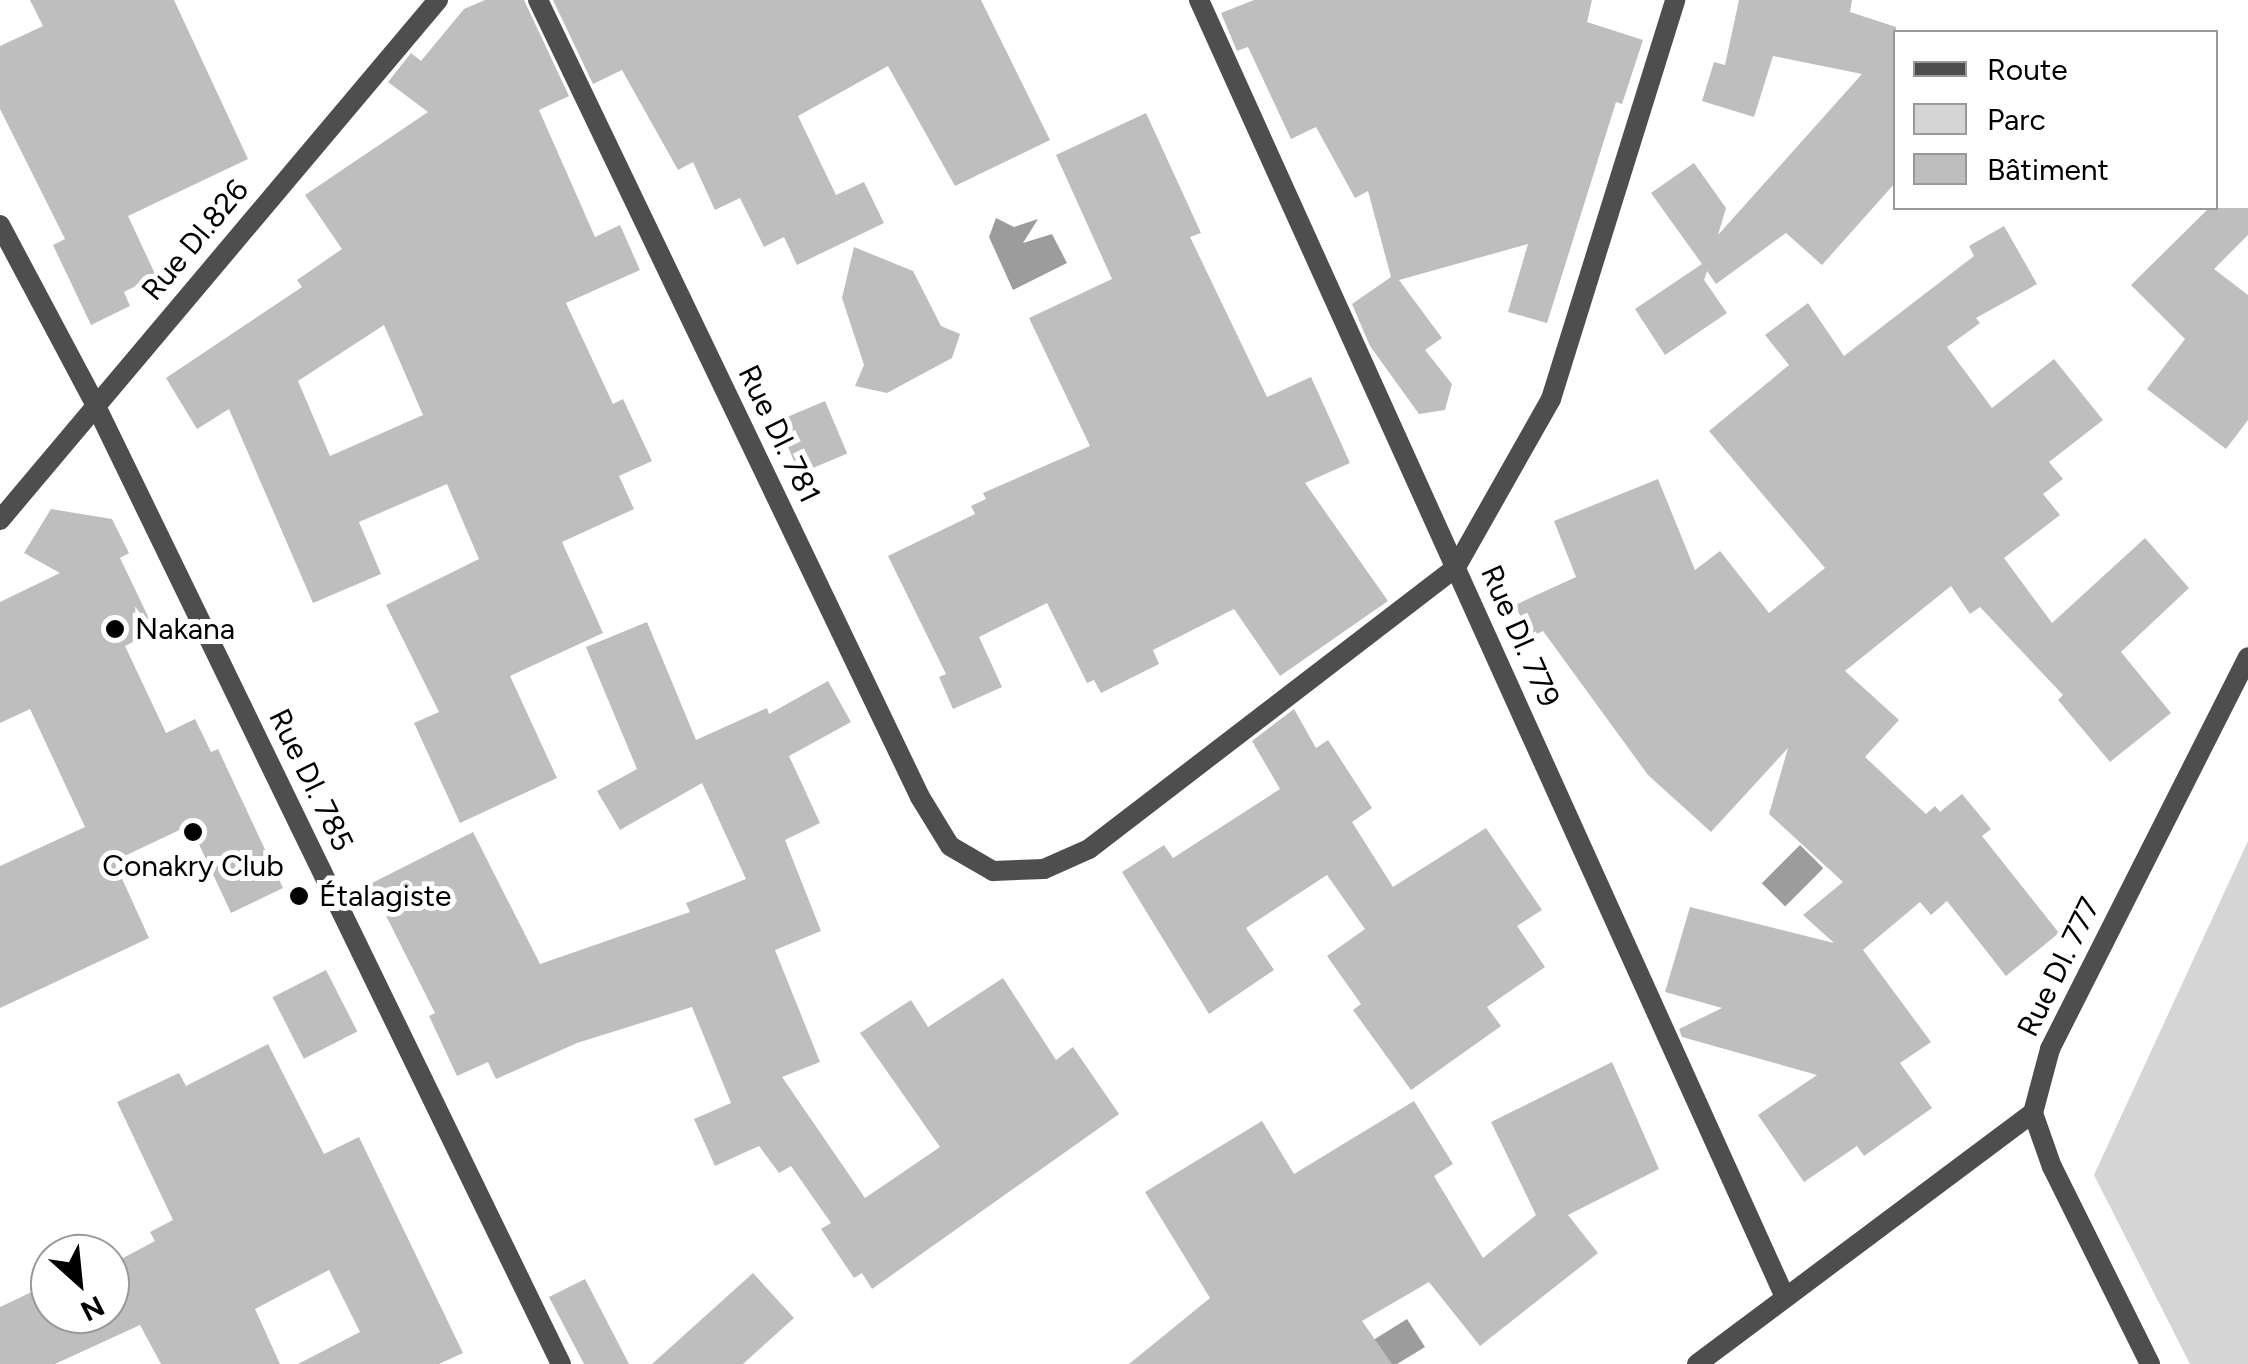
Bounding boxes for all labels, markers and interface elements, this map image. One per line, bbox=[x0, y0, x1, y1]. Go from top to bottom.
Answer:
legend bbox=[1893, 30, 2218, 210]
text: Route bbox=[1987, 51, 2068, 88]
text: Parc bbox=[1987, 101, 2046, 138]
text: Bâtiment bbox=[1987, 151, 2109, 188]
street label: Rue DI.826 bbox=[134, 172, 256, 308]
street label: Rue DI. 781 bbox=[730, 359, 828, 509]
street label: Rue DI. 779 bbox=[1473, 560, 1567, 712]
place label: Nakana bbox=[135, 611, 235, 647]
marker: Nakana bbox=[104, 618, 126, 640]
street label: Rue DI. 785 bbox=[261, 703, 361, 857]
marker: Conakry Club bbox=[182, 821, 204, 843]
place label: Conakry Club bbox=[102, 848, 284, 884]
place label: Étalagiste bbox=[319, 878, 451, 914]
marker: Étalagiste bbox=[288, 885, 310, 907]
street label: Rue DI. 777 bbox=[2010, 892, 2108, 1042]
north arrow bbox=[30, 1234, 130, 1334]
text: N bbox=[75, 1289, 110, 1329]

